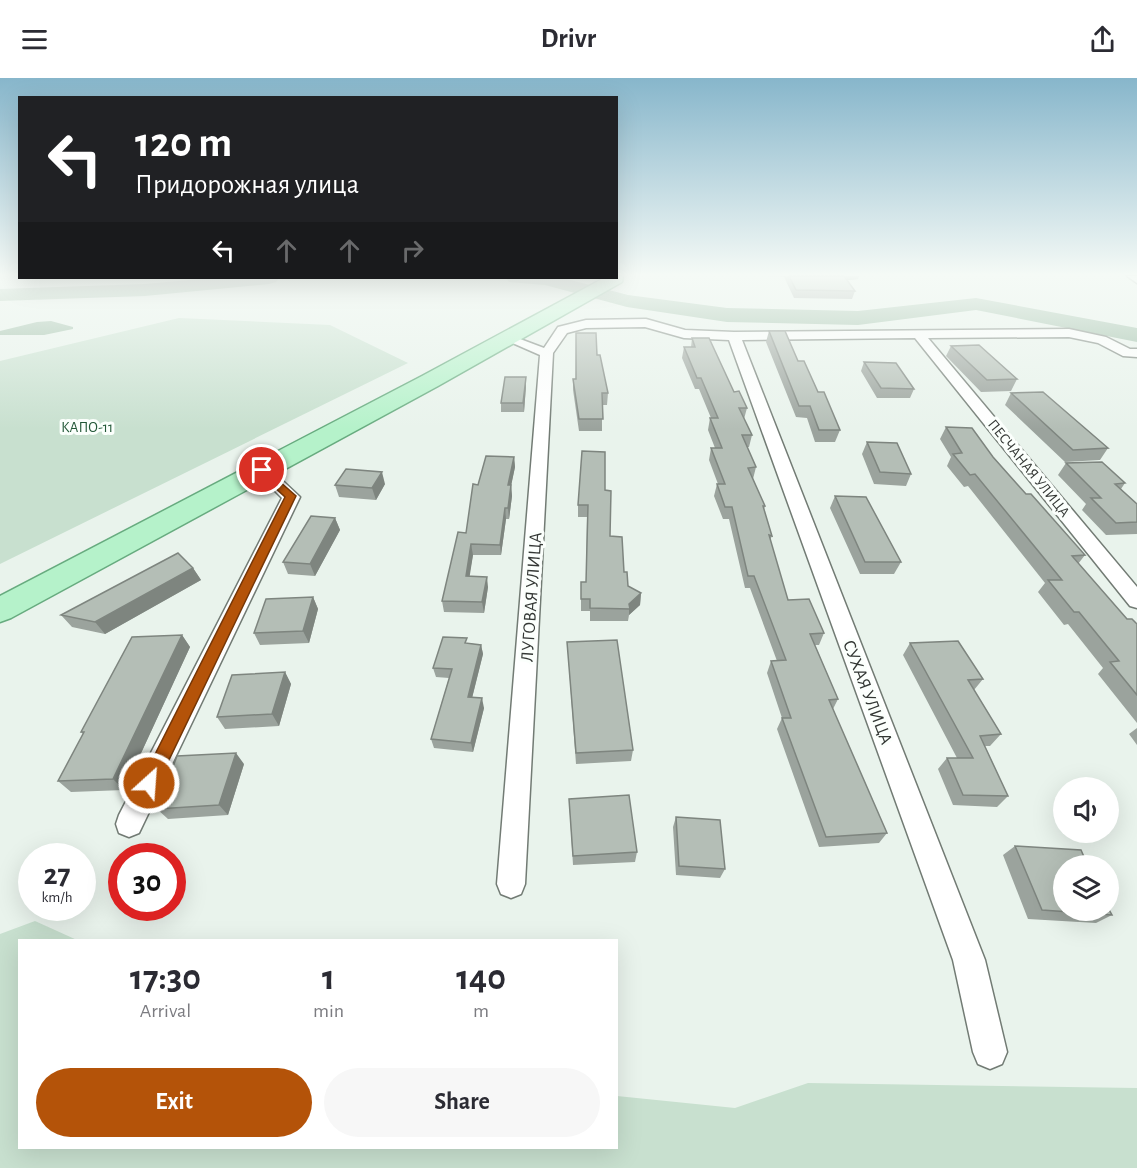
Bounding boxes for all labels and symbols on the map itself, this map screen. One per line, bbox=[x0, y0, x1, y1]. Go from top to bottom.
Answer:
street label: ПЕСЧАНАЯ УЛИЦА bbox=[985, 417, 1073, 520]
park label: КАПО-11 bbox=[61, 420, 113, 435]
pin bbox=[236, 444, 287, 495]
street label: ЛУГОВАЯ УЛИЦА bbox=[518, 531, 546, 662]
street label: СУХАЯ УЛИЦА bbox=[839, 638, 895, 747]
position arrow bbox=[117, 751, 181, 815]
speed limit sign: 30 bbox=[108, 843, 186, 921]

